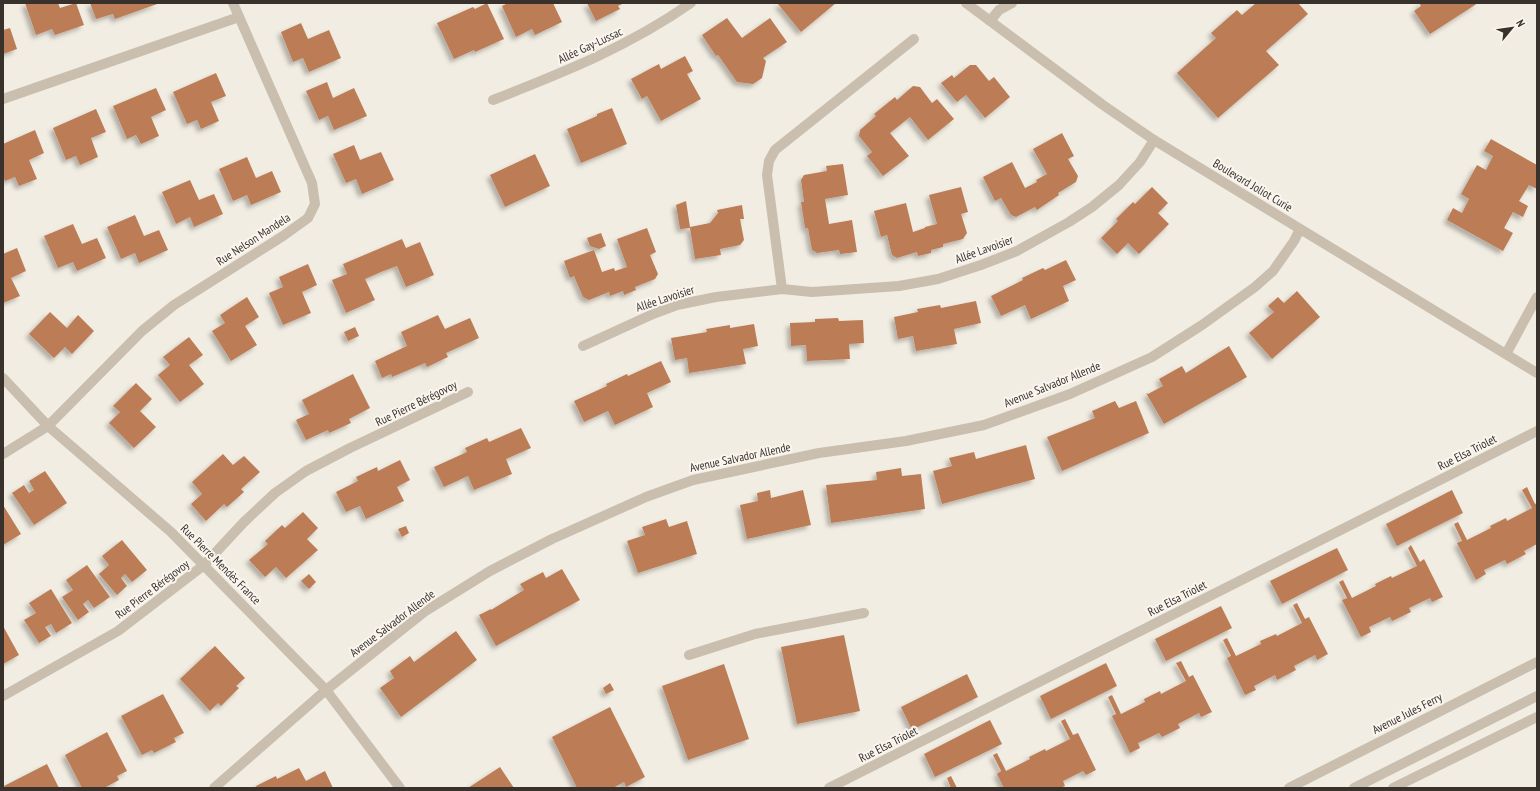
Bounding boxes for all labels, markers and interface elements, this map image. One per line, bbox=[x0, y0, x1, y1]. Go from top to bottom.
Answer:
north arrow bbox=[1492, 8, 1532, 48]
text: N bbox=[1513, 17, 1528, 29]
street label: Allée Gay-Lussac bbox=[555, 23, 625, 66]
street label: Boulevard Joliot Curie bbox=[1211, 155, 1295, 215]
street label: Rue Nelson Mandela bbox=[213, 209, 293, 268]
street label: Allée Lavoisier bbox=[953, 231, 1016, 266]
street label: Allée Lavoisier bbox=[634, 281, 697, 314]
street label: Avenue Salvador Allende bbox=[1002, 358, 1102, 410]
street label: Rue Pierre Bérégovoy bbox=[373, 377, 460, 429]
street label: Rue Elsa Triolet bbox=[1435, 430, 1500, 473]
street label: Avenue Salvador Allende bbox=[688, 439, 792, 475]
street label: Rue Pierre Mendès France bbox=[178, 521, 264, 607]
street label: Rue Pierre Bérégovoy bbox=[112, 556, 192, 622]
street label: Rue Elsa Triolet bbox=[1145, 576, 1210, 619]
street label: Avenue Salvador Allende bbox=[347, 586, 438, 660]
street label: Avenue Jules Ferry bbox=[1370, 689, 1445, 737]
street label: Rue Elsa Triolet bbox=[856, 722, 921, 765]

